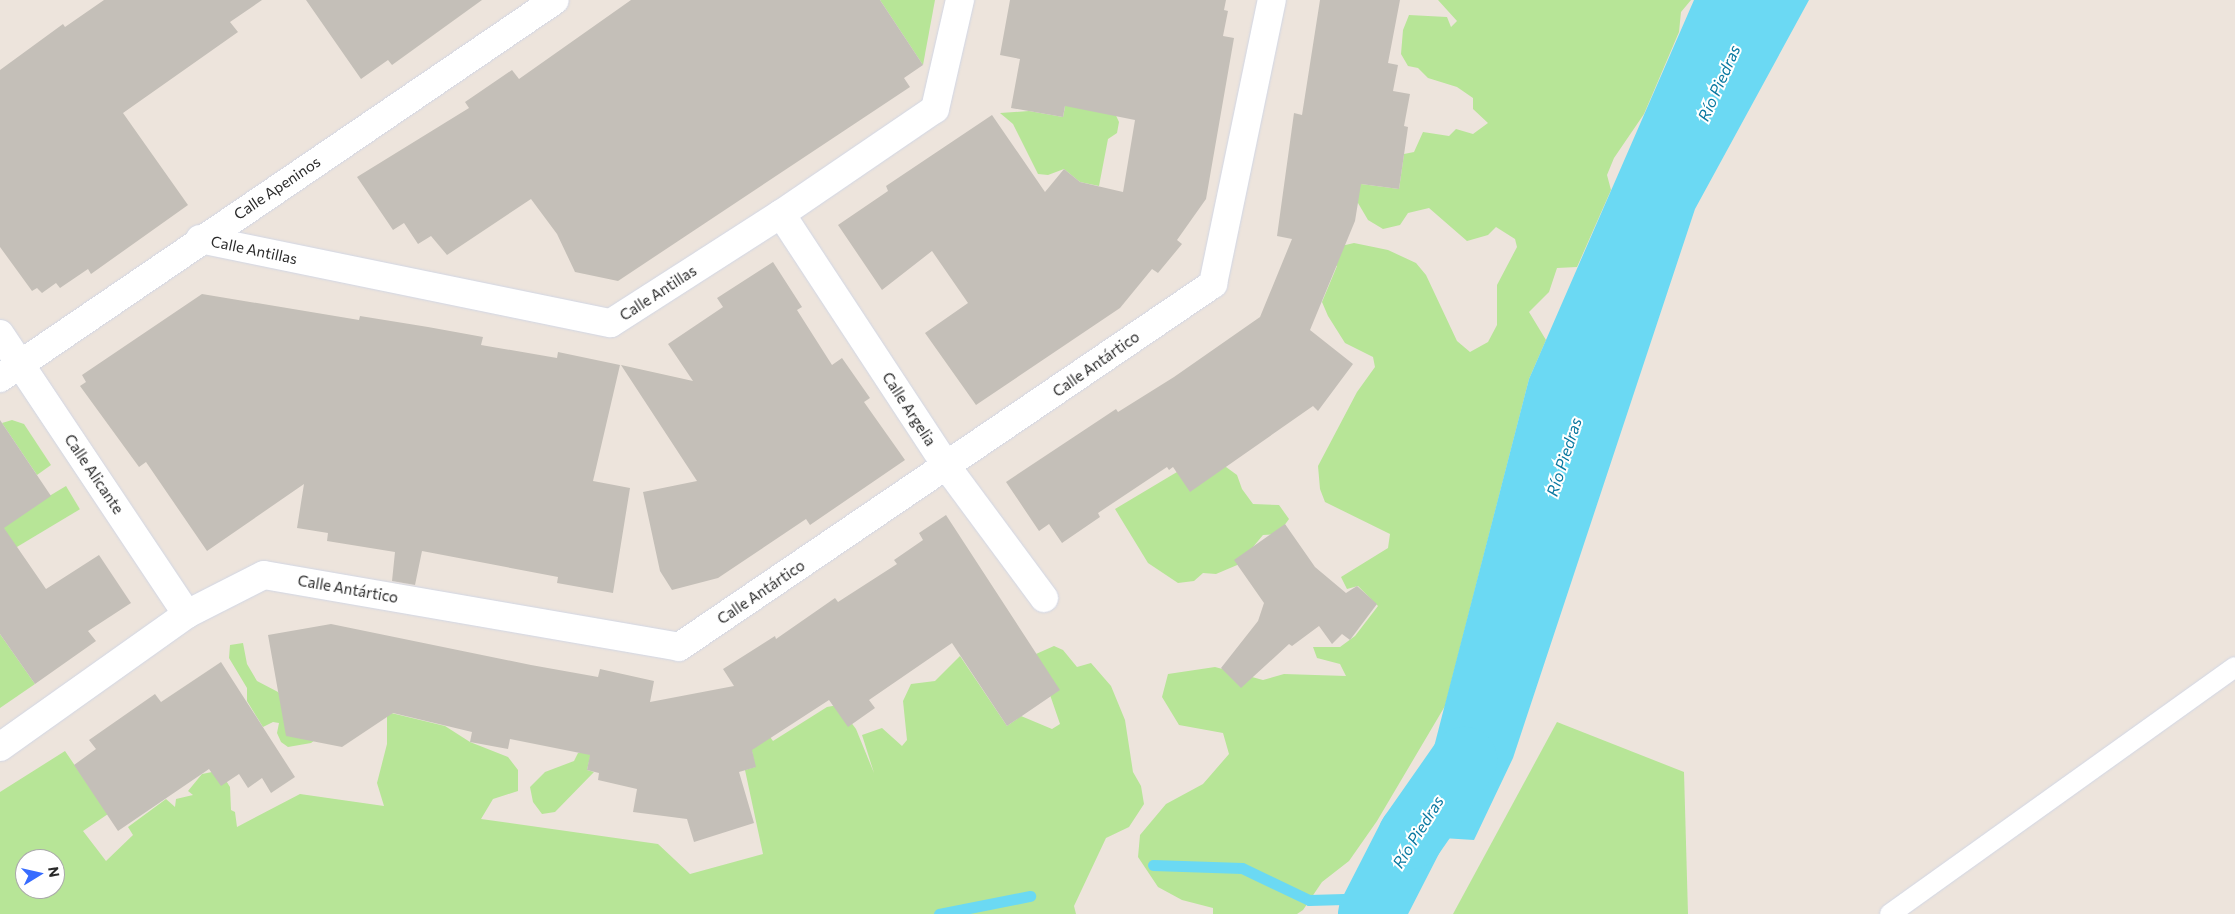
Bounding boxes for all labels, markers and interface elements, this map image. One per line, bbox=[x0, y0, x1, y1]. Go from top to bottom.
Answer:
water label: Río Piedras bbox=[1694, 42, 1744, 124]
street label: Calle Apeninos bbox=[230, 152, 324, 224]
street label: Calle Antillas bbox=[209, 232, 299, 268]
street label: Calle Antillas bbox=[616, 262, 700, 324]
street label: Calle Antártico bbox=[1049, 327, 1143, 401]
street label: Calle Argelia bbox=[879, 369, 939, 449]
water label: Río Piedras bbox=[1542, 415, 1586, 499]
street label: Calle Alicante bbox=[61, 431, 127, 517]
street label: Calle Antártico bbox=[714, 556, 808, 628]
street label: Calle Antártico bbox=[296, 571, 400, 607]
water label: Río Piedras bbox=[1388, 792, 1448, 872]
north arrow bbox=[15, 849, 65, 899]
text: N bbox=[45, 865, 64, 878]

